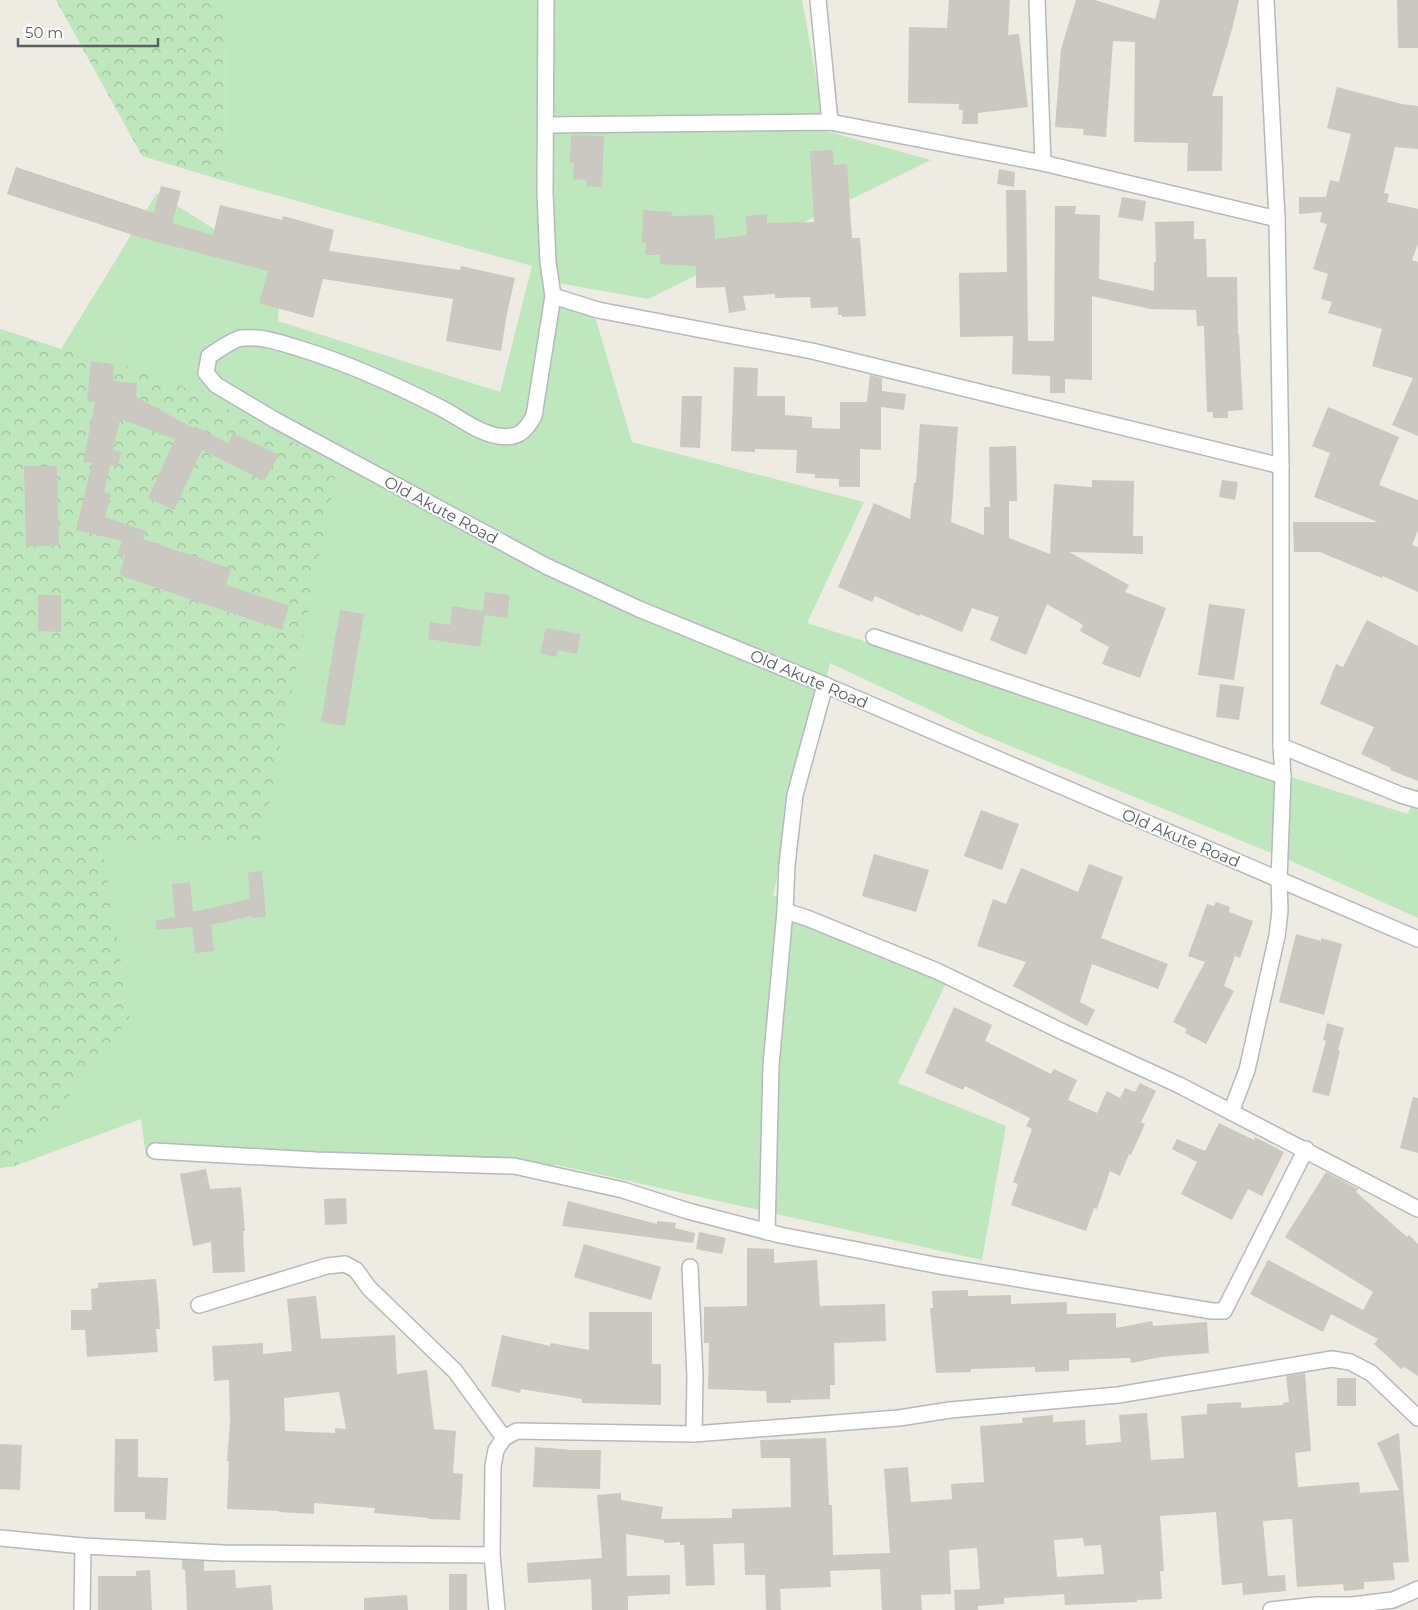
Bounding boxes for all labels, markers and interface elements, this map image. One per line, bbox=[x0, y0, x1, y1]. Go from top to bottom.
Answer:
scale bar bbox=[18, 15, 158, 47]
text: 50 m bbox=[25, 23, 63, 42]
street label: Old Akute Road bbox=[381, 472, 501, 548]
street label: Old Akute Road bbox=[747, 646, 871, 712]
street label: Old Akute Road bbox=[1119, 805, 1243, 871]

